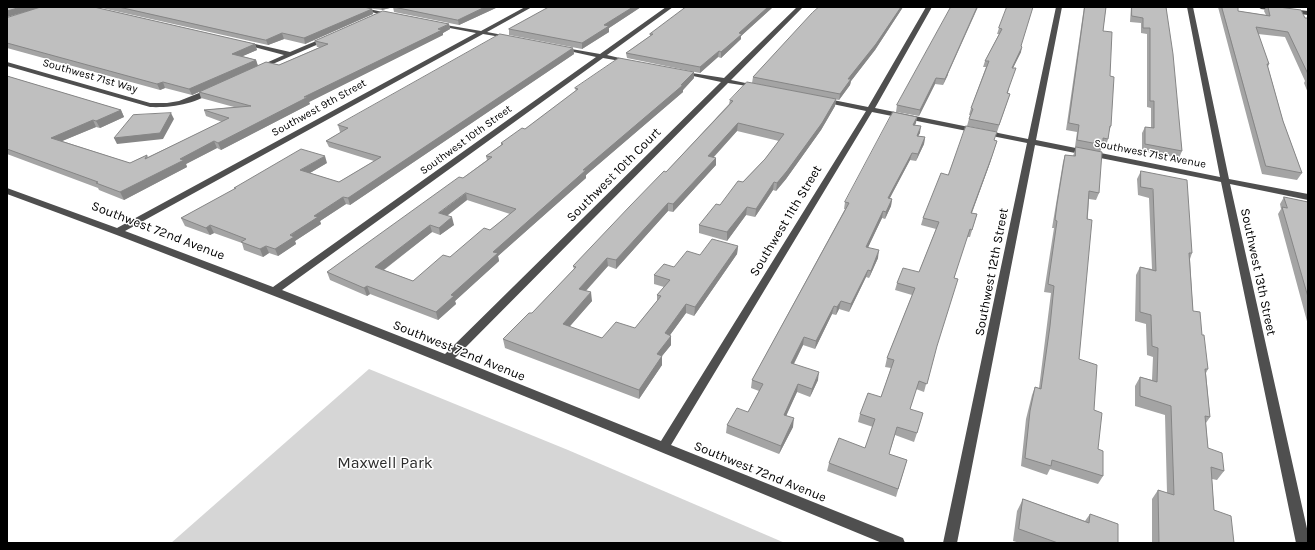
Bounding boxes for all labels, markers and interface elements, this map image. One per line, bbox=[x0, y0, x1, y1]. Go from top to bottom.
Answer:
street label: Southwest 71st Way bbox=[41, 56, 139, 96]
street label: Southwest 9th Street bbox=[269, 76, 369, 140]
street label: Southwest 10th Street bbox=[418, 102, 514, 178]
street label: Southwest 10th Court bbox=[564, 125, 664, 225]
street label: Southwest 71st Avenue bbox=[1093, 137, 1207, 171]
street label: Southwest 11th Street bbox=[747, 163, 825, 279]
street label: Southwest 72nd Avenue bbox=[89, 198, 227, 264]
street label: Southwest 12th Street bbox=[972, 207, 1012, 337]
street label: Southwest 13th Street bbox=[1237, 207, 1279, 337]
street label: Southwest 72nd Avenue bbox=[390, 317, 528, 385]
street label: Southwest 72nd Avenue bbox=[691, 438, 829, 506]
park label: Maxwell Park bbox=[337, 453, 433, 473]

